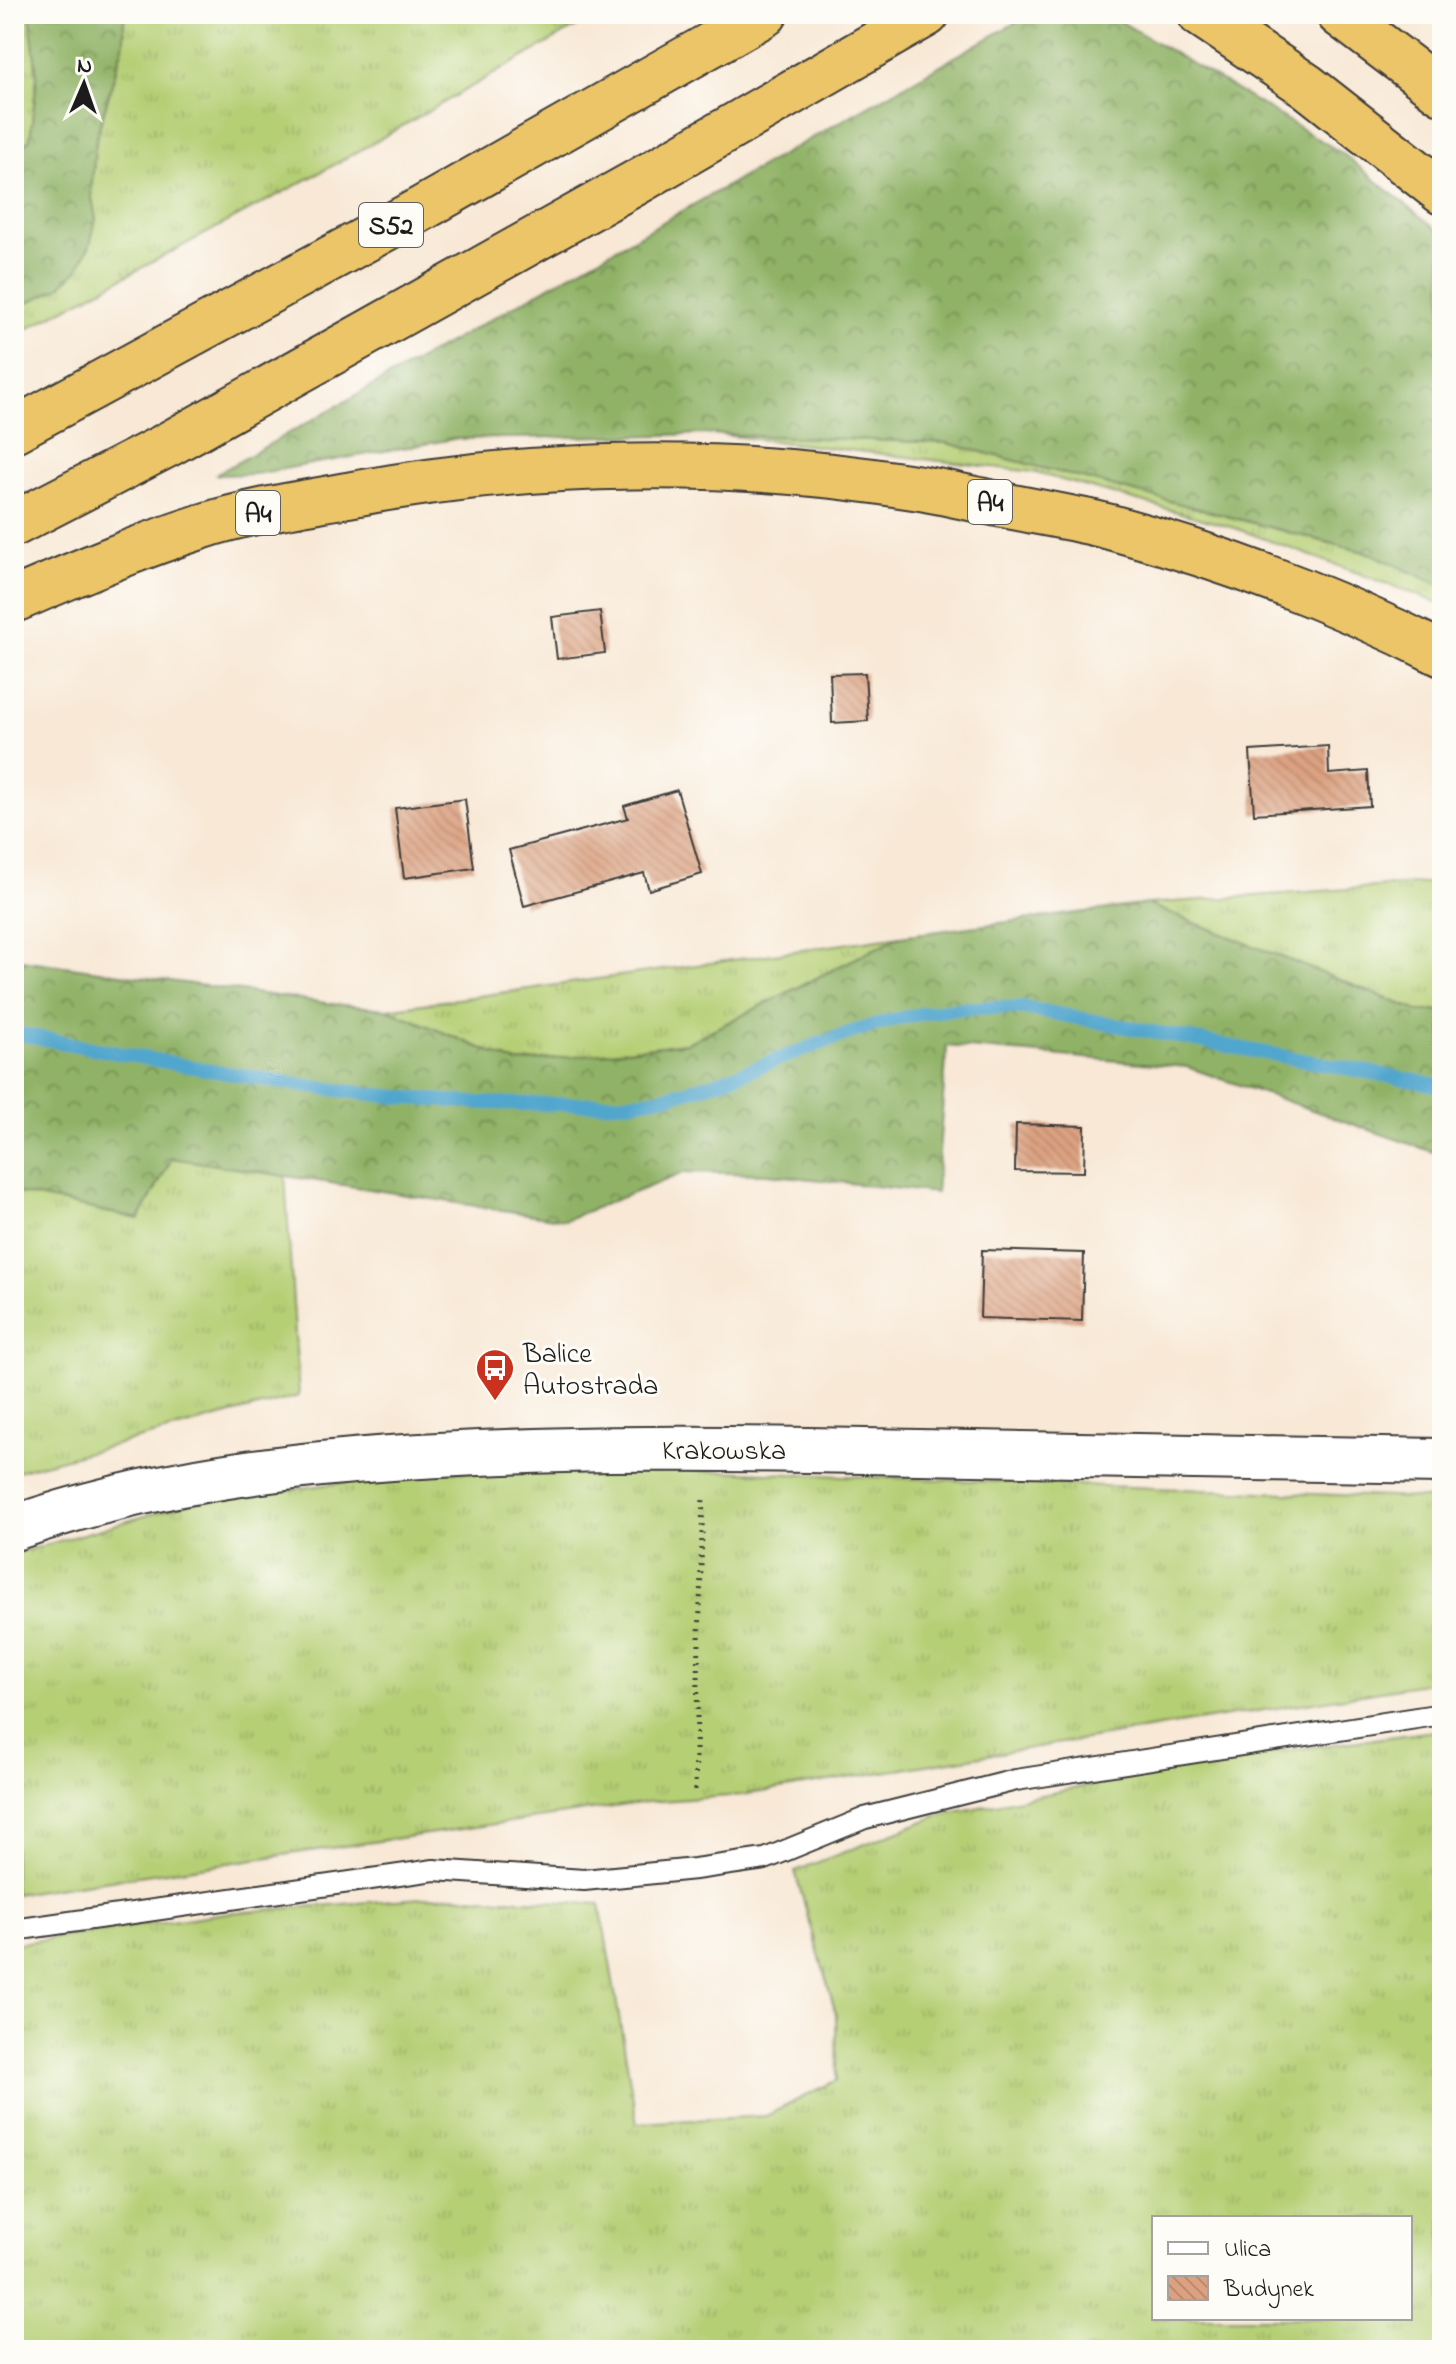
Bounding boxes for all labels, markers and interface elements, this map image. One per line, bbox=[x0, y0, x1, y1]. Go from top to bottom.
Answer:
north arrow bbox=[44, 44, 124, 124]
text: N bbox=[77, 51, 93, 83]
road number: S52 bbox=[359, 203, 423, 247]
road number: A4 bbox=[968, 480, 1012, 524]
road number: A4 bbox=[236, 491, 280, 535]
place label: Balice Autostrada bbox=[522, 1335, 658, 1408]
bus stop icon: Balice Autostrada bbox=[474, 1347, 516, 1402]
street label: Krakowska bbox=[662, 1432, 786, 1473]
legend bbox=[1152, 2216, 1412, 2320]
text: Ulica bbox=[1224, 2233, 1271, 2268]
text: Budynek bbox=[1223, 2273, 1314, 2309]

